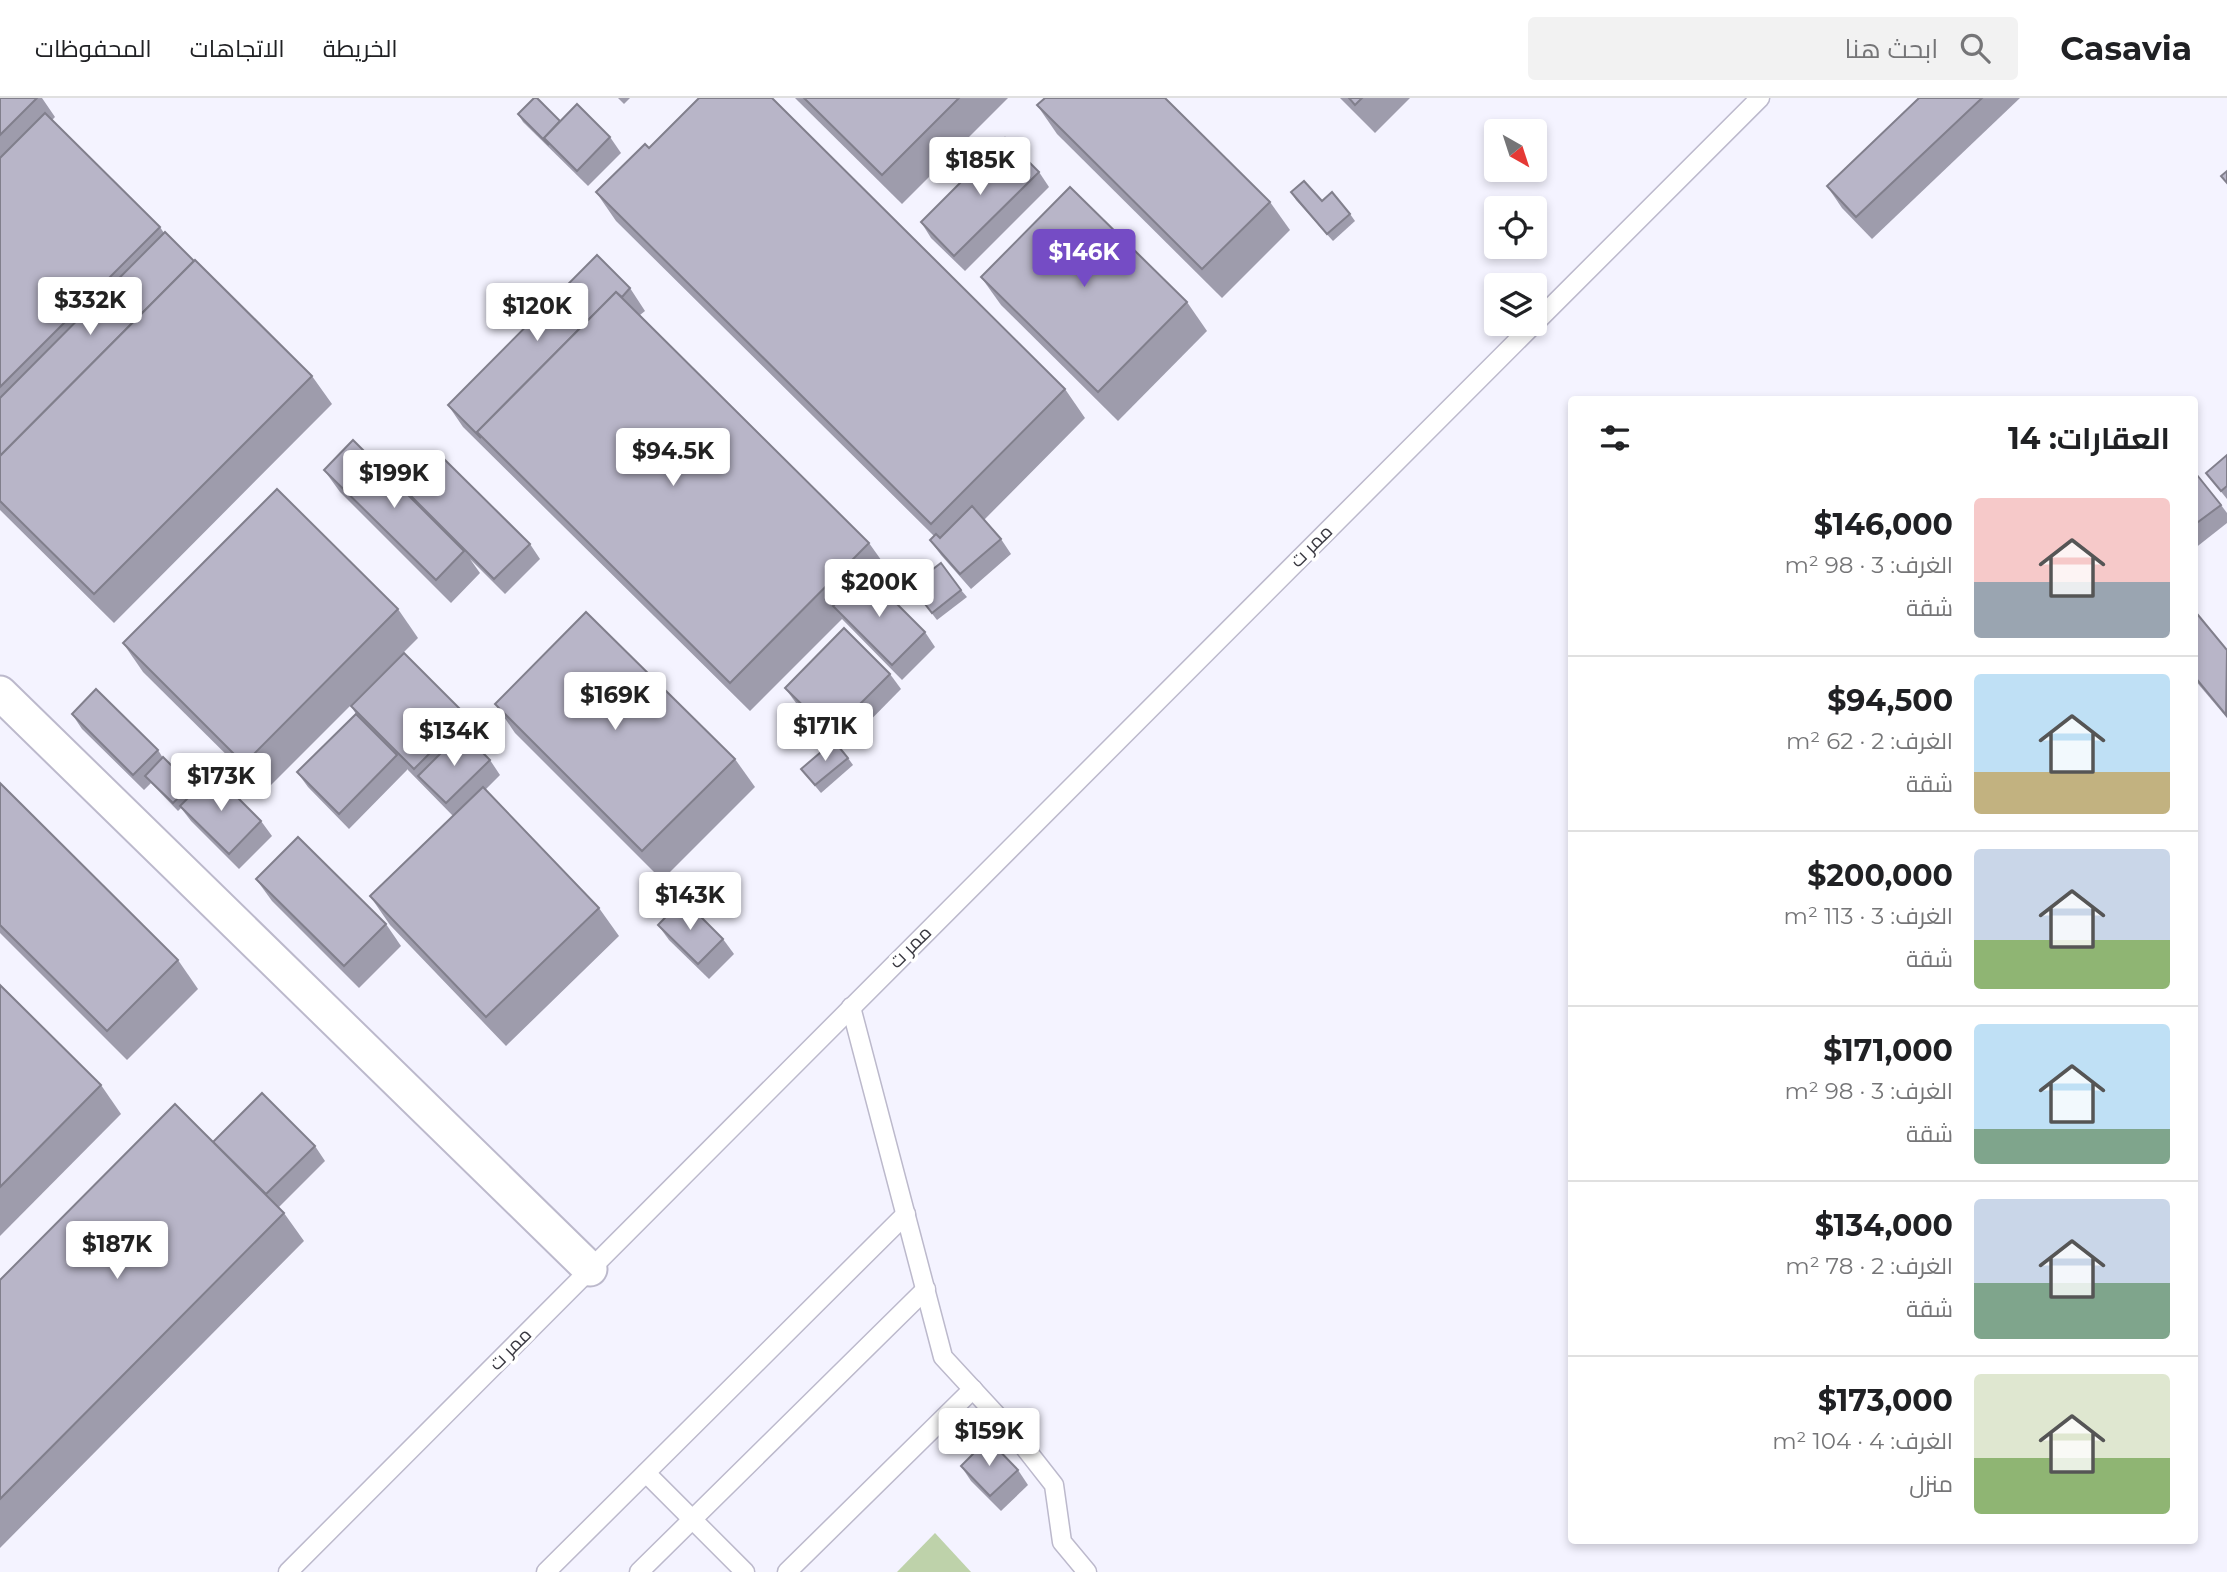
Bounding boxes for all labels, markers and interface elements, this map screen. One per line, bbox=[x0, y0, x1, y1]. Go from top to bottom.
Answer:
search box bbox=[1528, 17, 2018, 80]
text: Casavia bbox=[2060, 28, 2192, 68]
icon: search bbox=[1956, 29, 1994, 67]
text: ابحث هنا bbox=[1845, 33, 1938, 65]
text: المحفوظات bbox=[35, 34, 152, 63]
text: الاتجاهات bbox=[190, 34, 285, 63]
text: الخريطة bbox=[323, 34, 398, 63]
north arrow bbox=[1484, 119, 1547, 182]
map controls bbox=[1484, 119, 1547, 336]
pin: $185K bbox=[931, 138, 1029, 197]
text: $185K bbox=[945, 146, 1015, 174]
button: locate bbox=[1484, 196, 1547, 259]
pin: $146K bbox=[1035, 230, 1133, 289]
text: $146K bbox=[1049, 238, 1119, 266]
button: layers bbox=[1484, 273, 1547, 336]
pin: $332K bbox=[41, 278, 139, 337]
pin: $120K bbox=[488, 284, 586, 343]
text: $332K bbox=[54, 286, 126, 314]
text: $120K bbox=[502, 292, 572, 320]
icon: filters bbox=[1596, 419, 1634, 457]
text: العقارات: 14 bbox=[2008, 420, 2170, 457]
pin: $94.5K bbox=[616, 428, 730, 488]
text: $94.5K bbox=[632, 437, 714, 465]
pin: $199K bbox=[345, 450, 443, 510]
text: $199K bbox=[359, 459, 429, 487]
text: $146,000 bbox=[1814, 506, 1953, 543]
street label: ممر ت bbox=[1285, 520, 1337, 572]
icon: home bbox=[2030, 526, 2114, 610]
text: الغرف: 3 · 98 m² bbox=[1784, 551, 1953, 579]
pin: $200K bbox=[830, 560, 928, 619]
text: $200K bbox=[841, 568, 917, 596]
text: شقة bbox=[1906, 594, 1953, 622]
pin: $169K bbox=[566, 672, 664, 732]
text: $169K bbox=[580, 681, 650, 709]
text: $94,500 bbox=[1827, 682, 1953, 719]
icon: home bbox=[2030, 702, 2114, 786]
pin: $171K bbox=[776, 704, 874, 763]
pin: $134K bbox=[405, 708, 503, 768]
text: $171K bbox=[793, 712, 857, 740]
text: $134K bbox=[419, 717, 489, 745]
text: الغرف: 2 · 62 m² bbox=[1786, 727, 1953, 755]
pin: $173K bbox=[172, 754, 270, 813]
text: $173K bbox=[187, 762, 255, 790]
text: شقة bbox=[1906, 770, 1953, 798]
text: $200,000 bbox=[1807, 857, 1953, 894]
pin: $143K bbox=[641, 872, 739, 932]
icon: home bbox=[2030, 877, 2114, 961]
text: $143K bbox=[655, 881, 725, 909]
text: الغرف: 3 · 113 m² bbox=[1784, 902, 1953, 930]
street label: ممر ت bbox=[884, 921, 936, 973]
text: شقة bbox=[1906, 945, 1953, 973]
text: $171,000 bbox=[1823, 1032, 1953, 1069]
icon: home bbox=[2030, 1052, 2114, 1136]
text: الغرف: 3 · 98 m² bbox=[1784, 1077, 1953, 1105]
text: شقة bbox=[1906, 1120, 1953, 1148]
text: $134,000 bbox=[1815, 1207, 1953, 1244]
pin: $187K bbox=[68, 1222, 166, 1281]
icon: home bbox=[2030, 1227, 2114, 1311]
text: $187K bbox=[82, 1230, 152, 1258]
text: الغرف: 2 · 78 m² bbox=[1785, 1252, 1953, 1280]
text: شقة bbox=[1906, 1295, 1953, 1323]
street label: ممر ت bbox=[484, 1323, 536, 1375]
text: $173,000 bbox=[1818, 1382, 1953, 1419]
icon: home bbox=[2030, 1402, 2114, 1486]
pin: $159K bbox=[940, 1408, 1038, 1468]
text: $159K bbox=[955, 1417, 1023, 1445]
text: الغرف: 4 · 104 m² bbox=[1772, 1427, 1953, 1455]
text: منزل bbox=[1909, 1470, 1953, 1498]

